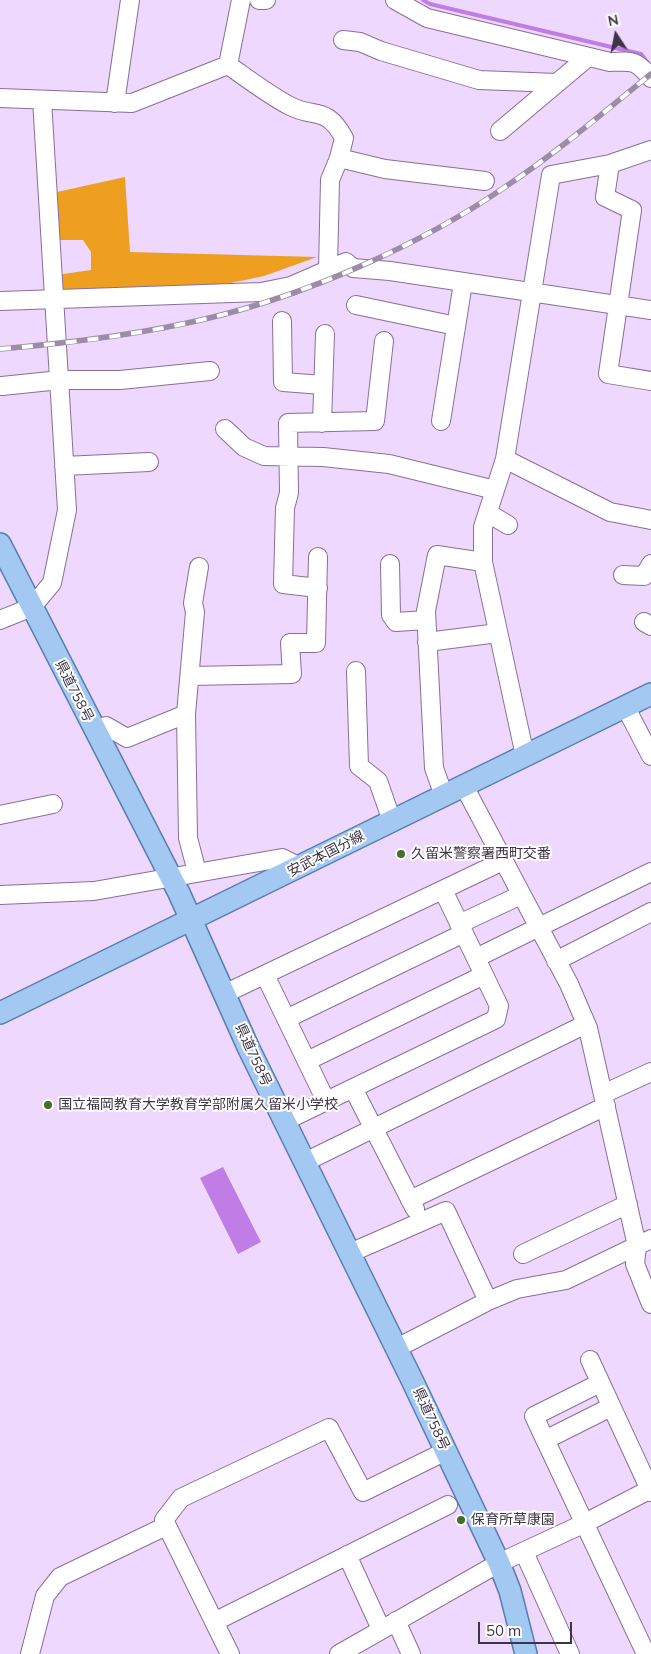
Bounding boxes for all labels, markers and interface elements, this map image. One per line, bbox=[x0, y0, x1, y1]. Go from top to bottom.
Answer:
north arrow bbox=[591, 10, 641, 60]
text: N bbox=[606, 10, 620, 30]
street label: 県道758号 bbox=[51, 657, 97, 725]
street label: 安武本国分線 bbox=[285, 827, 367, 881]
place label: 久留米警察署西町交番 bbox=[411, 846, 551, 862]
marker: 久留米警察署西町交番 bbox=[395, 848, 407, 860]
street label: 県道758号 bbox=[231, 1021, 275, 1089]
place label: 国立福岡教育大学教育学部附属久留米小学校 bbox=[58, 1097, 338, 1113]
marker: 国立福岡教育大学教育学部附属久留米小学校 bbox=[42, 1099, 54, 1111]
street label: 県道758号 bbox=[409, 1385, 453, 1453]
place label: 保育所草康園 bbox=[471, 1512, 555, 1528]
marker: 保育所草康園 bbox=[455, 1514, 467, 1526]
scale bar bbox=[481, 1612, 575, 1644]
text: 50 m bbox=[486, 1621, 521, 1640]

